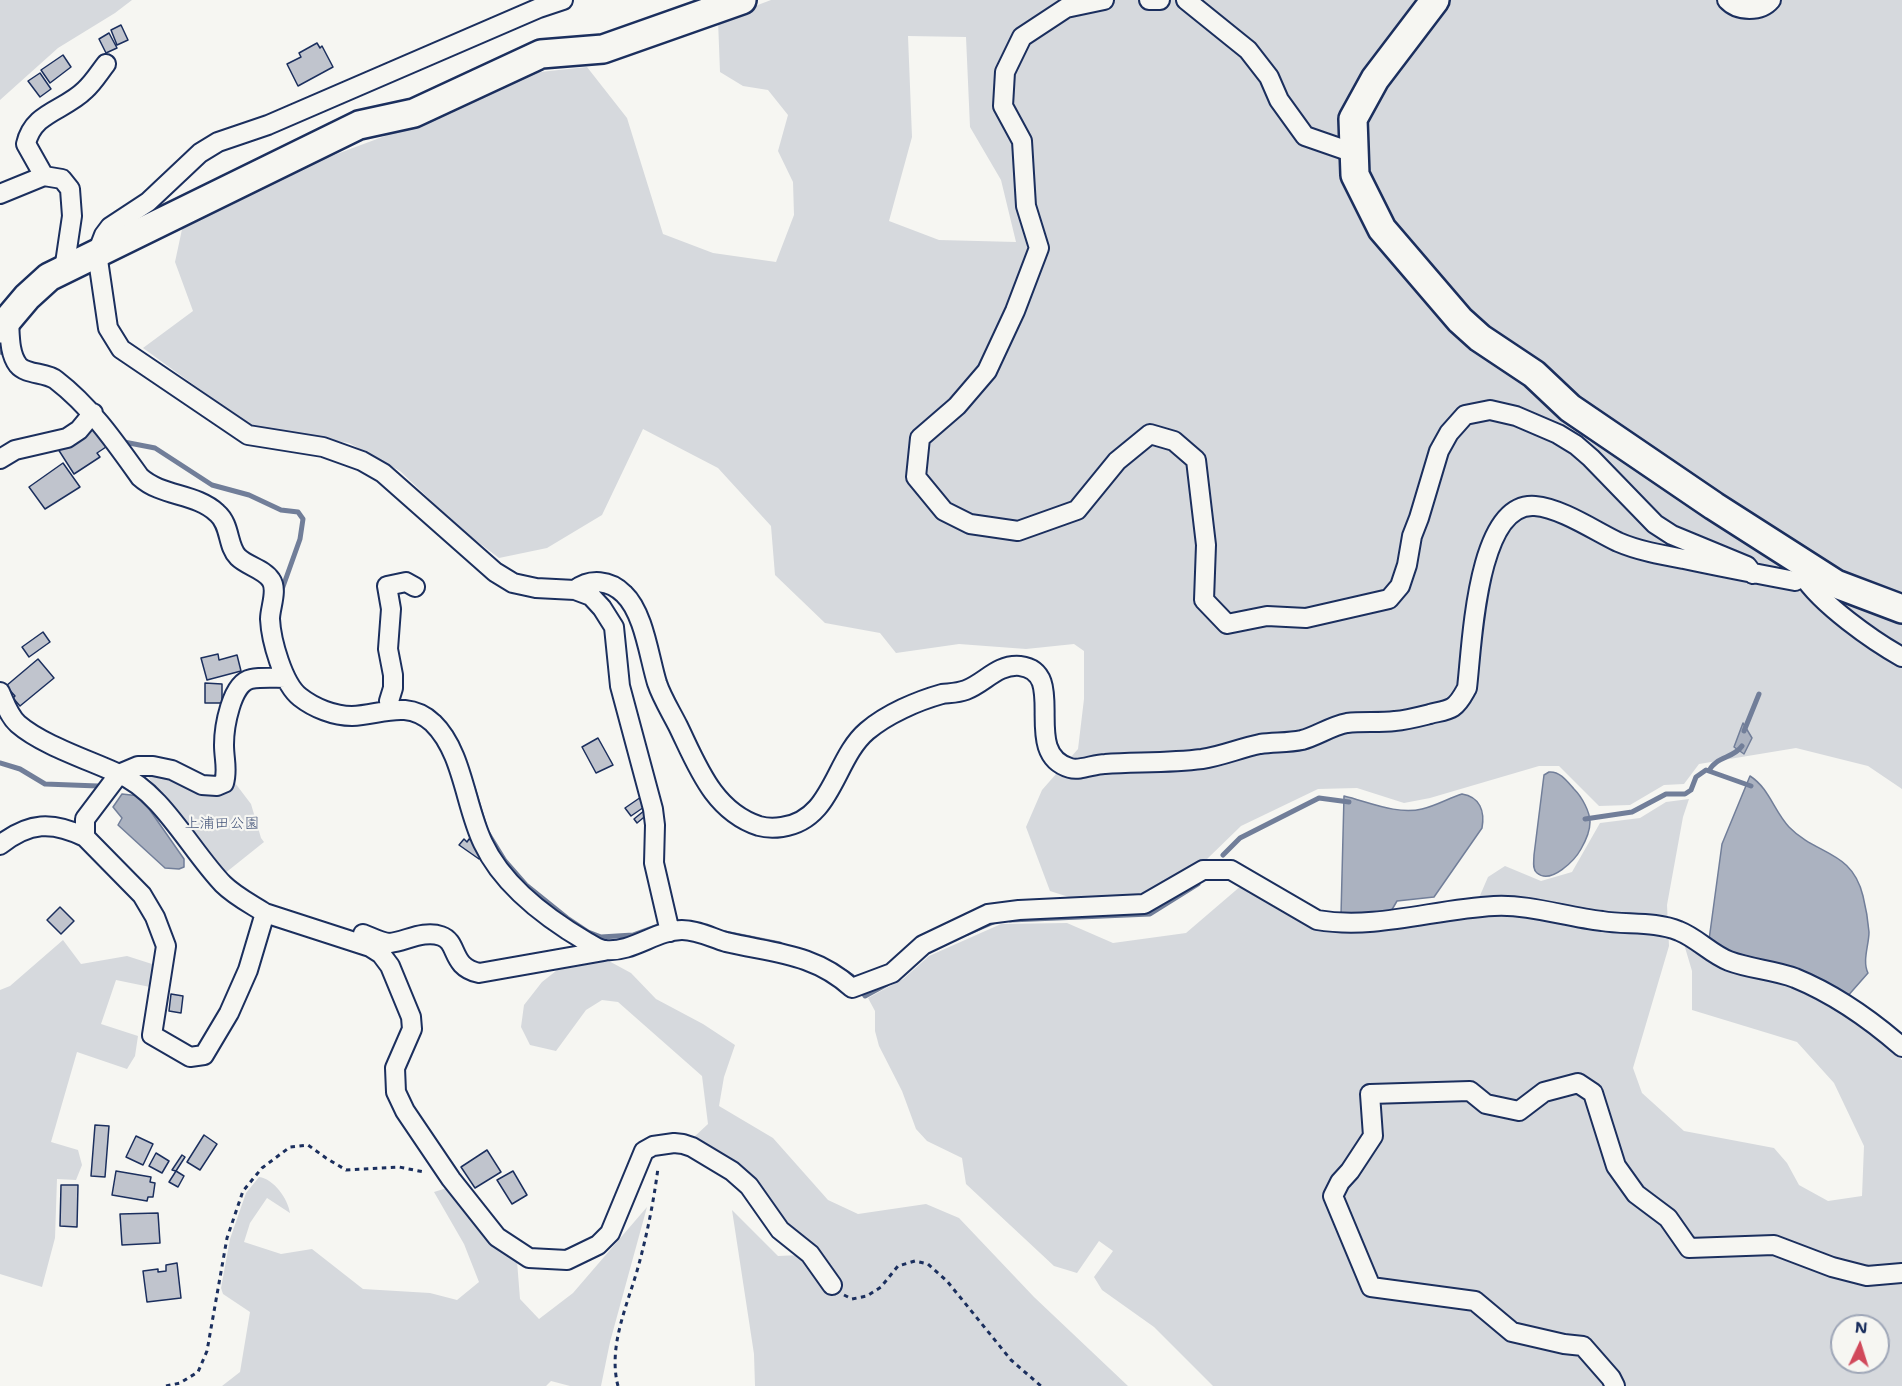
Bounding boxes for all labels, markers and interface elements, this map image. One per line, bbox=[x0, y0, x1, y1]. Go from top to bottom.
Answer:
park label: 上浦田公園 bbox=[185, 815, 259, 833]
north arrow bbox=[1830, 1314, 1890, 1374]
text: N bbox=[1854, 1317, 1868, 1338]

